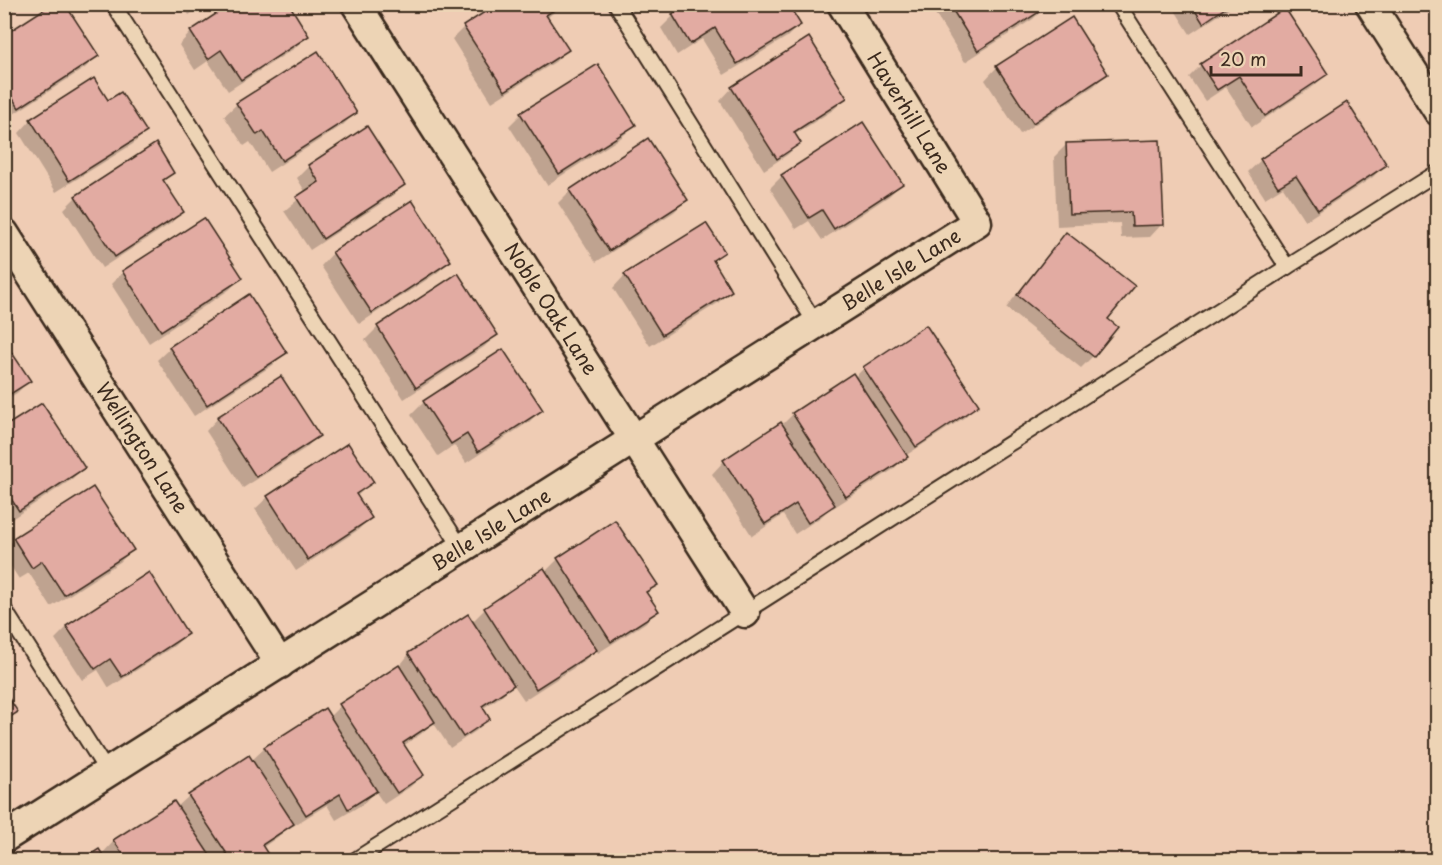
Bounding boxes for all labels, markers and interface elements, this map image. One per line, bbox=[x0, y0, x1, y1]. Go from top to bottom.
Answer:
scale bar bbox=[1211, 39, 1301, 77]
text: 20 m bbox=[1220, 45, 1266, 72]
street label: Haverhill Lane bbox=[860, 46, 959, 179]
street label: Belle Isle Lane bbox=[835, 220, 966, 318]
street label: Noble Oak Lane bbox=[498, 236, 606, 381]
street label: Wellington Lane bbox=[89, 376, 197, 519]
street label: Belle Isle Lane bbox=[425, 480, 556, 578]

